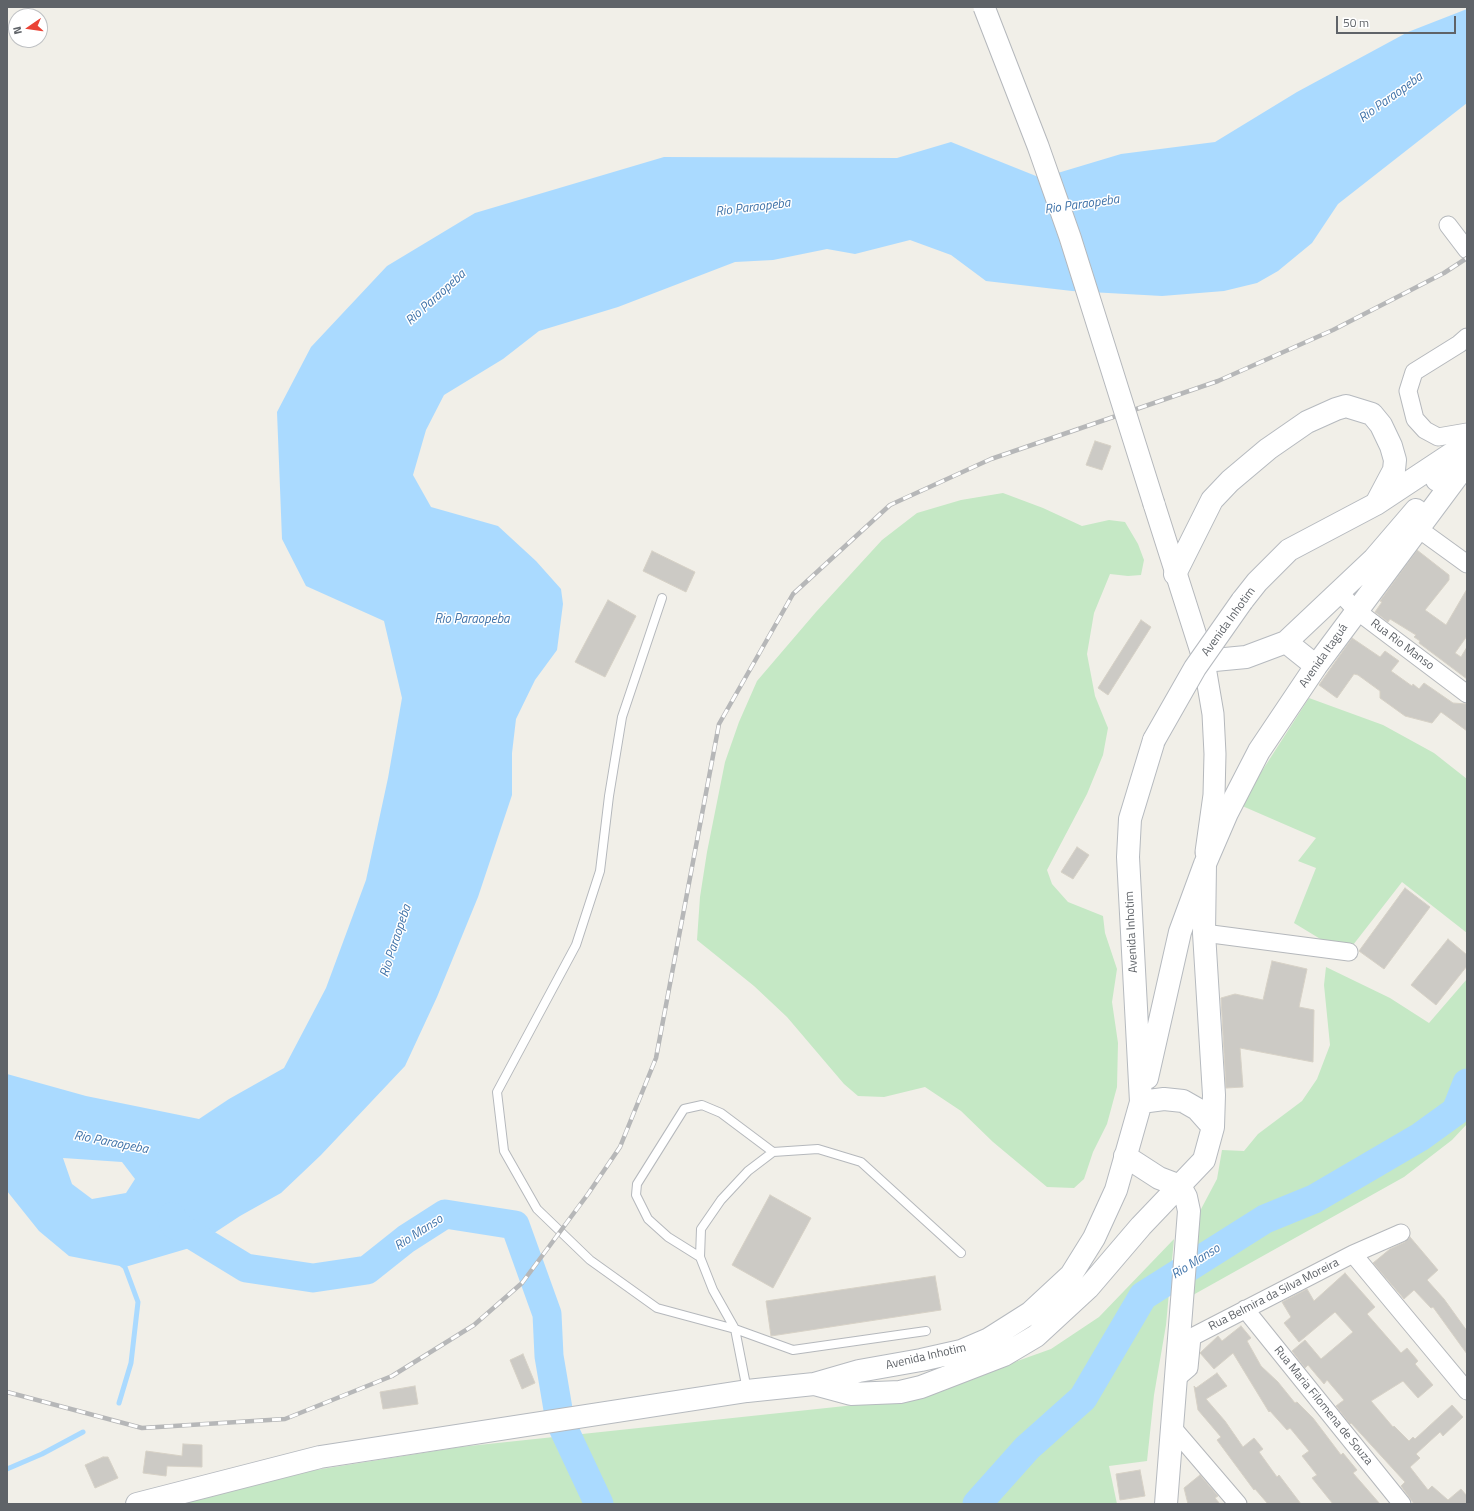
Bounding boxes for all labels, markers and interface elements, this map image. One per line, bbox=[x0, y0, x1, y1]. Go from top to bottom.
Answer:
north arrow bbox=[8, 8, 48, 48]
scale bar bbox=[1338, 8, 1458, 34]
text: 50 m bbox=[1343, 13, 1369, 32]
text: N bbox=[9, 25, 26, 36]
water label: Rio Paraopeba bbox=[1356, 70, 1426, 126]
water label: Rio Paraopeba bbox=[1044, 192, 1120, 218]
water label: Rio Paraopeba bbox=[715, 196, 791, 220]
water label: Rio Paraopeba bbox=[403, 267, 469, 329]
street label: Avenida Inhotim bbox=[1199, 585, 1259, 659]
water label: Rio Paraopeba bbox=[434, 612, 510, 628]
street label: Rua Rio Manso bbox=[1367, 616, 1437, 674]
street label: Avenida Itaguá bbox=[1297, 621, 1351, 691]
street label: Avenida Inhotim bbox=[1123, 891, 1141, 973]
water label: Rio Paraopeba bbox=[377, 903, 415, 979]
water label: Rio Paraopeba bbox=[73, 1128, 149, 1158]
water label: Rio Manso bbox=[392, 1212, 446, 1254]
water label: Rio Manso bbox=[1169, 1241, 1223, 1283]
street label: Rua Belmira da Silva Moreira bbox=[1206, 1256, 1342, 1334]
street label: Avenida Inhotim bbox=[885, 1341, 967, 1373]
street label: Rua Maria Filomena de Souza bbox=[1271, 1344, 1375, 1468]

